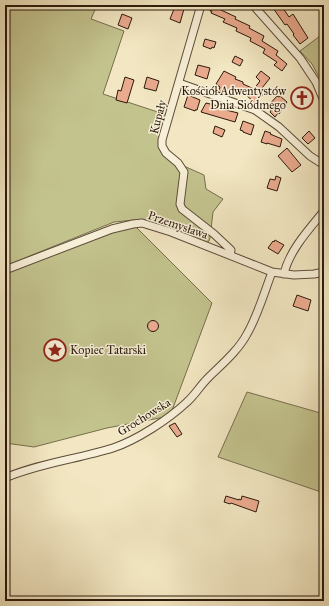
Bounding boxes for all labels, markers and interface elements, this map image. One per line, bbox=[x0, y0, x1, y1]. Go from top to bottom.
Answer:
place label: Kościół Adwentystów Dnia Siódmego bbox=[181, 84, 286, 113]
church icon: Kościół Adwentystów Dnia Siódmego bbox=[289, 85, 315, 111]
street label: Kupały bbox=[147, 98, 169, 135]
street label: Przemysława bbox=[146, 208, 211, 242]
place icon: Kopiec Tatarski bbox=[42, 337, 68, 363]
place label: Kopiec Tatarski bbox=[70, 343, 147, 357]
street label: Grochowska bbox=[115, 395, 174, 439]

